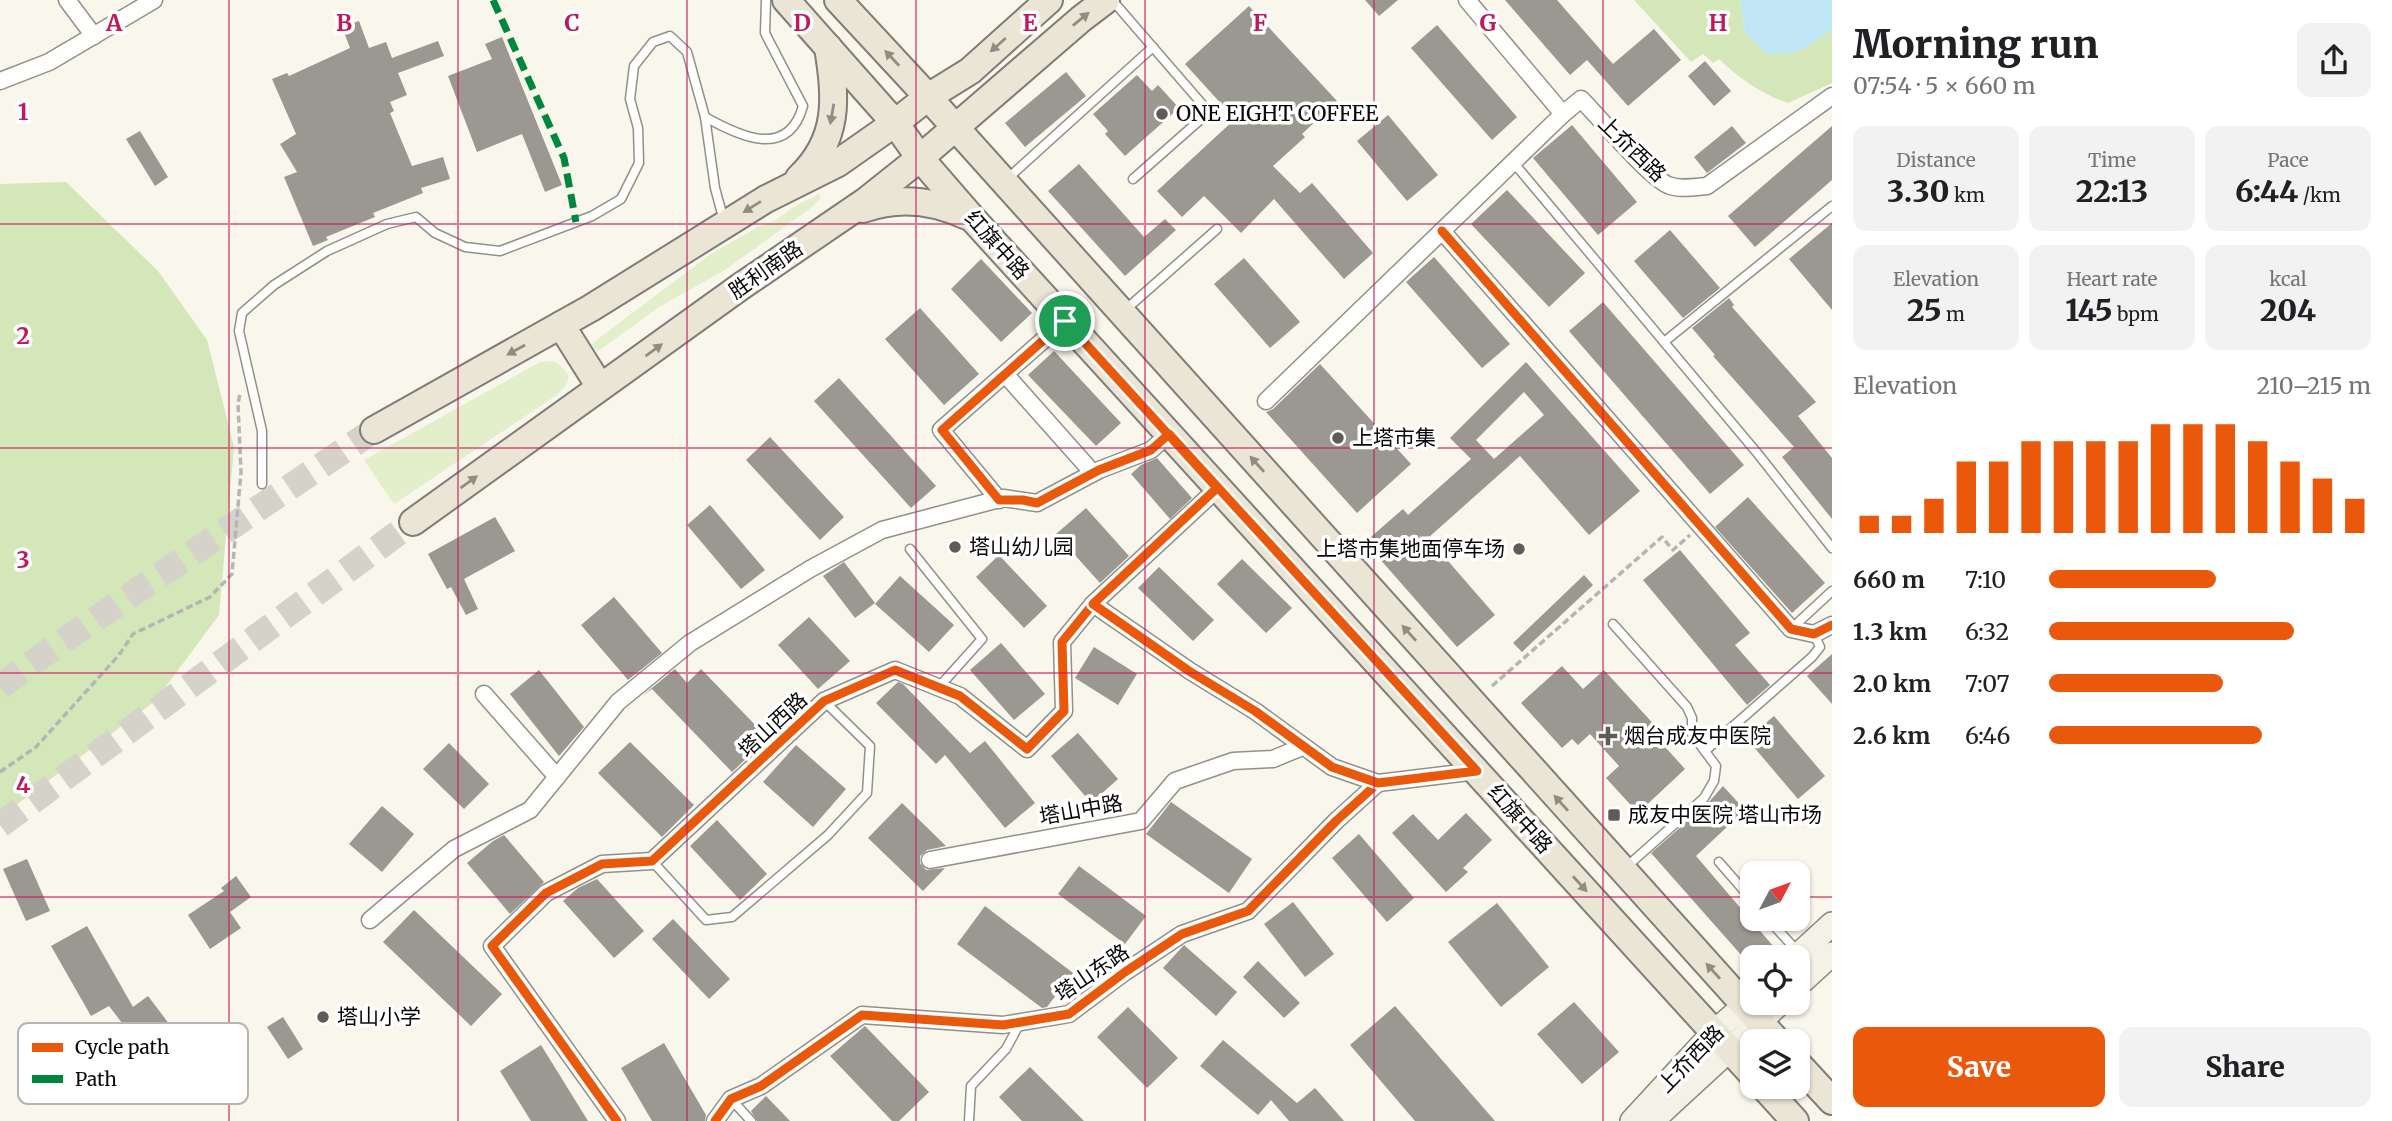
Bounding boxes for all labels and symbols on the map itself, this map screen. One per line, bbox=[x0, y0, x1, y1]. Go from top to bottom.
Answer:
text: A bbox=[105, 8, 123, 37]
text: B bbox=[336, 8, 352, 37]
text: C bbox=[564, 8, 580, 37]
text: D bbox=[793, 8, 811, 37]
text: E bbox=[1022, 8, 1038, 37]
text: F bbox=[1253, 8, 1267, 37]
text: G bbox=[1480, 8, 1497, 37]
text: H bbox=[1709, 8, 1728, 37]
one-way arrow bbox=[1073, 12, 1090, 27]
one-way arrow bbox=[990, 37, 1007, 53]
one-way arrow bbox=[884, 49, 900, 67]
text: 1 bbox=[18, 97, 29, 126]
place label: ONE EIGHT COFFEE bbox=[1176, 100, 1379, 127]
one-way arrow bbox=[827, 103, 838, 125]
marker: ONE EIGHT COFFEE bbox=[1154, 106, 1170, 122]
street label: 上夼西路 bbox=[1593, 110, 1672, 188]
one-way arrow bbox=[743, 200, 762, 213]
street label: 红旗中路 bbox=[959, 204, 1036, 285]
street label: 胜利南路 bbox=[724, 234, 808, 305]
pin bbox=[1035, 291, 1095, 351]
text: 2 bbox=[16, 321, 30, 350]
one-way arrow bbox=[645, 343, 663, 357]
one-way arrow bbox=[506, 344, 525, 356]
place label: 上塔市集 bbox=[1352, 424, 1436, 451]
marker: 上塔市集 bbox=[1330, 430, 1346, 446]
one-way arrow bbox=[1249, 455, 1265, 473]
one-way arrow bbox=[460, 475, 478, 489]
place label: 塔山幼儿园 bbox=[969, 533, 1074, 560]
place label: 上塔市集地面停车场 bbox=[1316, 535, 1505, 562]
marker: 塔山幼儿园 bbox=[947, 539, 963, 555]
marker: 上塔市集地面停车场 bbox=[1511, 541, 1527, 557]
text: 3 bbox=[16, 545, 30, 574]
one-way arrow bbox=[1402, 625, 1417, 642]
street label: 塔山西路 bbox=[733, 686, 813, 763]
place label: 烟台成友中医院 bbox=[1624, 722, 1771, 749]
marker: 烟台成友中医院 bbox=[1598, 726, 1618, 746]
text: 4 bbox=[16, 770, 31, 799]
street label: 红旗中路 bbox=[1482, 778, 1559, 859]
street label: 塔山中路 bbox=[1037, 789, 1125, 830]
one-way arrow bbox=[1553, 794, 1569, 812]
place label: 成友中医院 塔山市场 bbox=[1628, 801, 1822, 828]
marker: 成友中医院 塔山市场 bbox=[1606, 807, 1622, 823]
north arrow bbox=[1740, 861, 1810, 931]
one-way arrow bbox=[1572, 875, 1588, 893]
street label: 塔山东路 bbox=[1049, 938, 1134, 1007]
one-way arrow bbox=[1706, 963, 1722, 980]
place label: 塔山小学 bbox=[337, 1003, 421, 1030]
marker: 塔山小学 bbox=[315, 1009, 331, 1025]
street label: 上夼西路 bbox=[1652, 1019, 1730, 1098]
legend bbox=[18, 1023, 248, 1104]
text: Cycle path bbox=[75, 1035, 170, 1059]
text: Path bbox=[75, 1067, 117, 1091]

